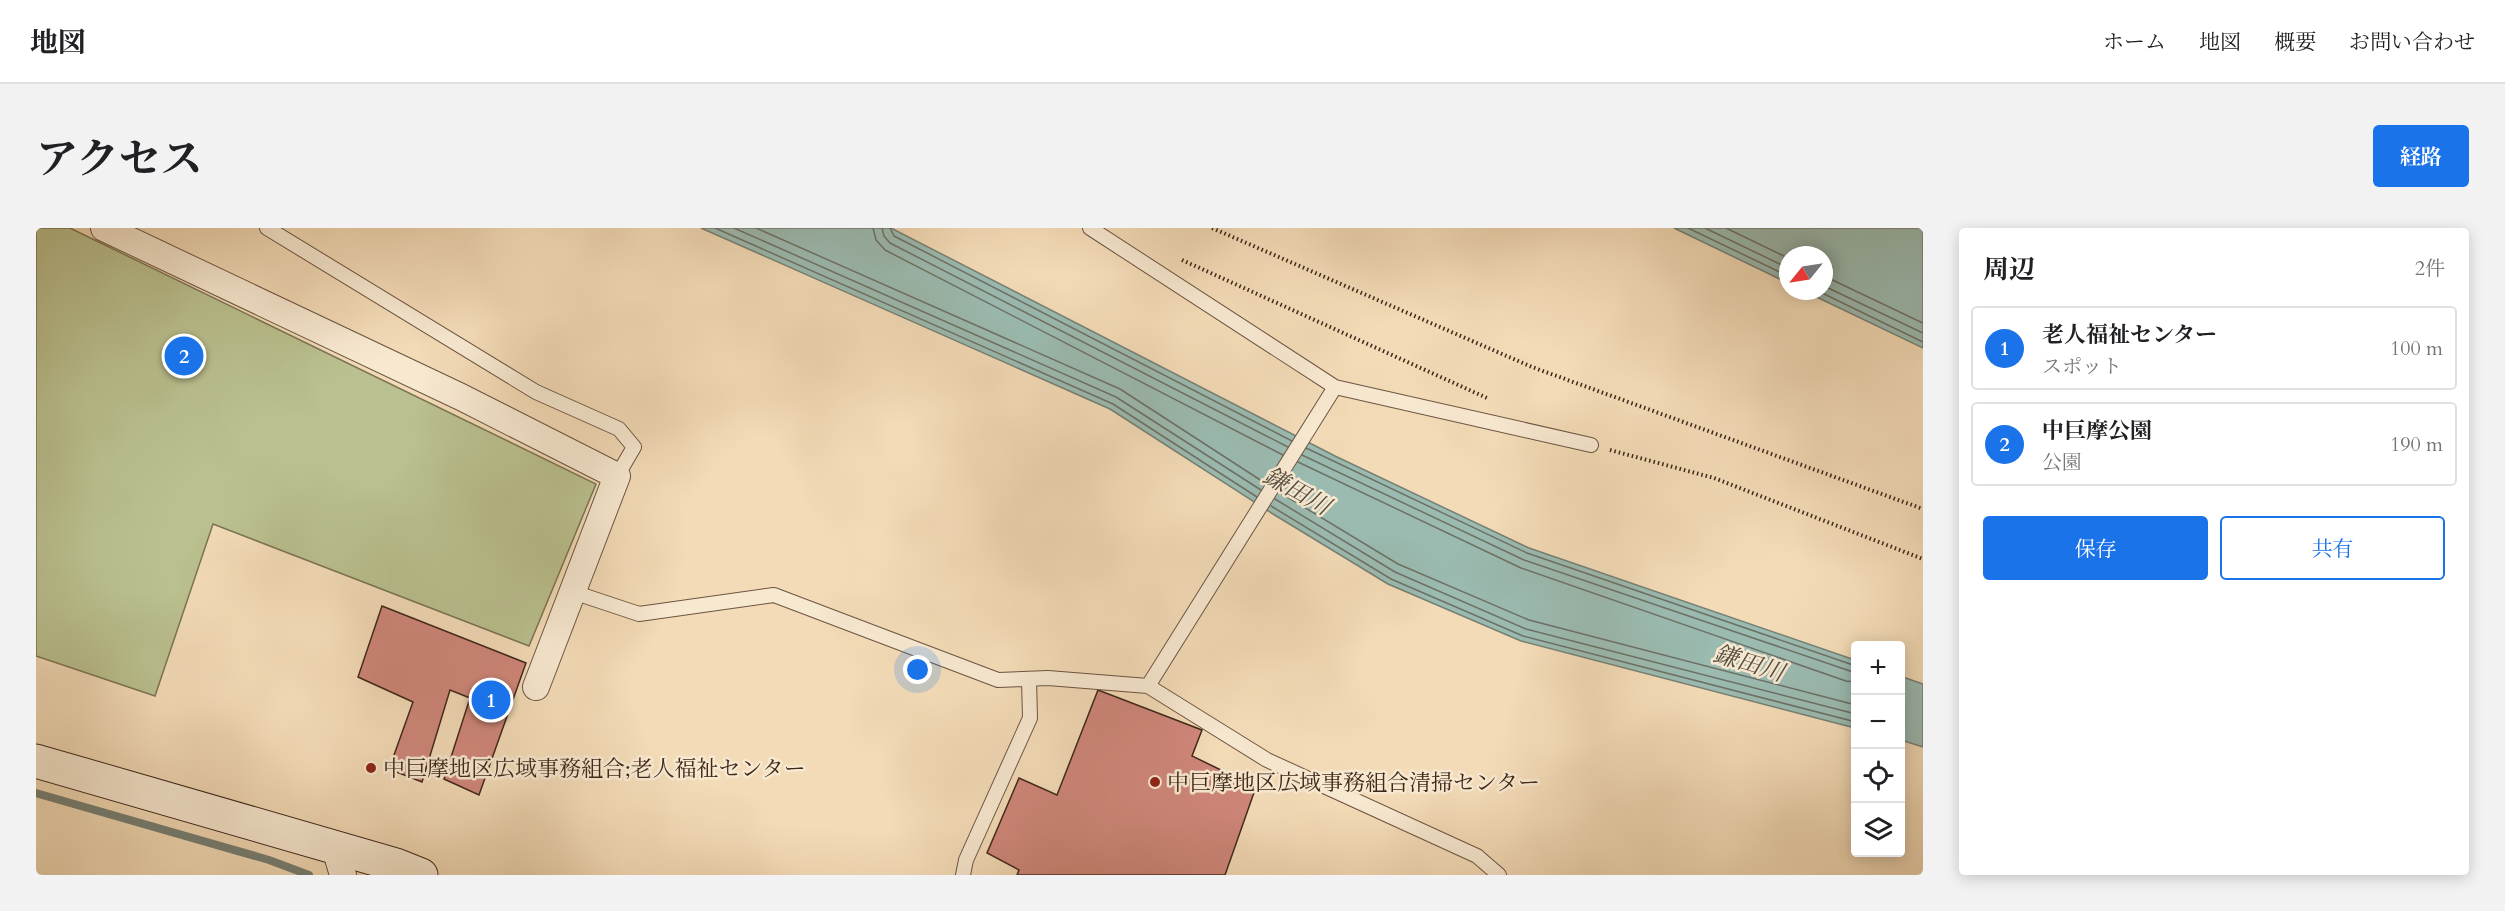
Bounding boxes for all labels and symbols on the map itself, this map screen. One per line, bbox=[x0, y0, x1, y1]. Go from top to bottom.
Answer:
north arrow bbox=[1779, 246, 1833, 300]
pin: 2 bbox=[164, 334, 204, 378]
water label: 鎌田川 bbox=[1257, 460, 1339, 525]
water label: 鎌田川 bbox=[1710, 637, 1791, 691]
your location bbox=[903, 655, 932, 684]
pin: 1 bbox=[472, 678, 510, 722]
place label: 中巨摩地区広域事務組合;老人福祉センター bbox=[383, 754, 806, 784]
marker: 中巨摩地区広域事務組合;老人福祉センター bbox=[364, 761, 378, 775]
place label: 中巨摩地区広域事務組合清掃センター bbox=[1167, 768, 1540, 798]
marker: 中巨摩地区広域事務組合清掃センター bbox=[1148, 775, 1162, 789]

